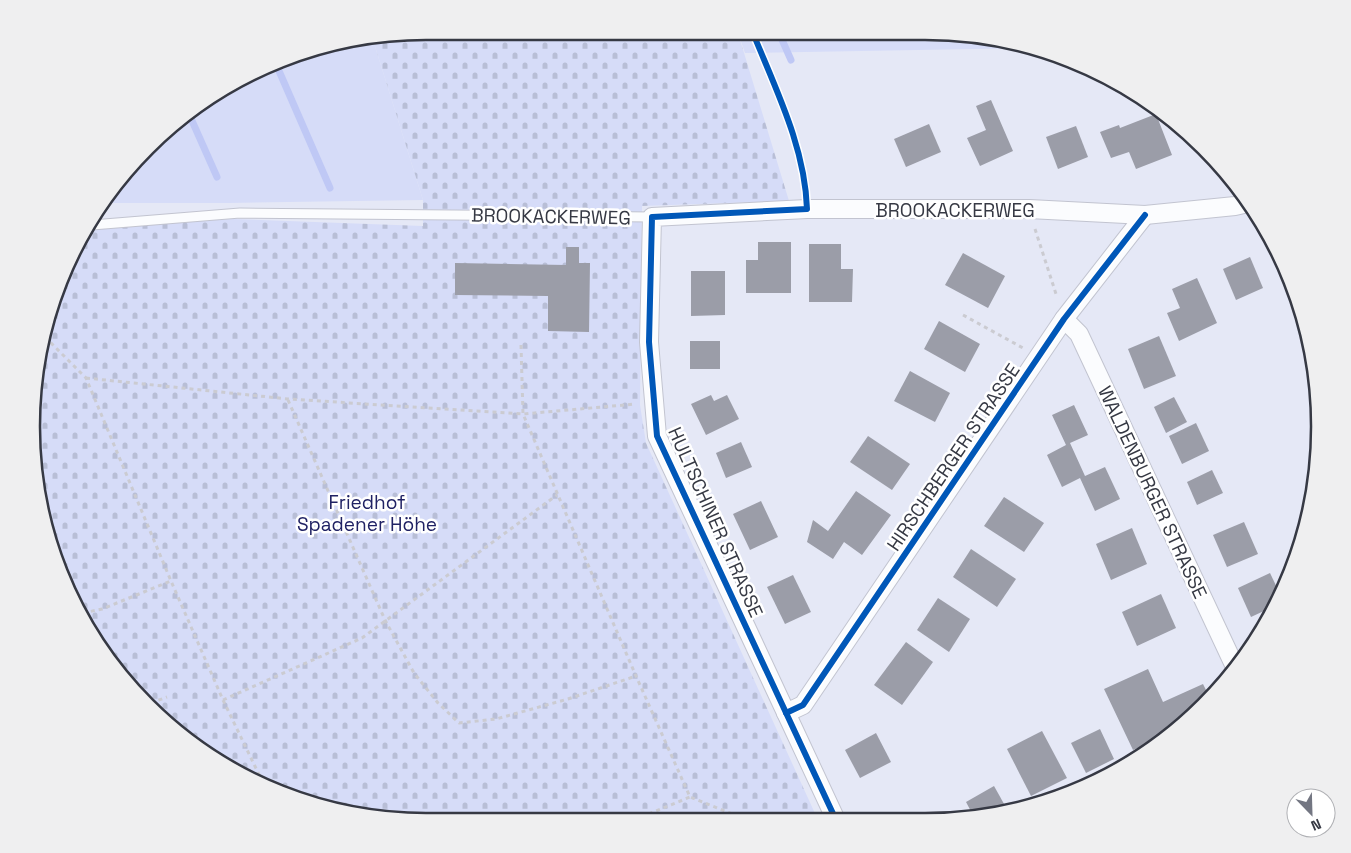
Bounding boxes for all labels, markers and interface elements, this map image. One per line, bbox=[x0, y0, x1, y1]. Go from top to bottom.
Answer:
street label: BROOKACKERWEG bbox=[875, 198, 1035, 223]
street label: BROOKACKERWEG bbox=[471, 203, 631, 230]
street label: HIRSCHBERGER STRASSE bbox=[881, 359, 1026, 556]
street label: WALDENBURGER STRASSE bbox=[1092, 382, 1213, 603]
street label: HULTSCHINER STRASSE bbox=[662, 423, 769, 621]
park label: Friedhof Spadener Höhe bbox=[297, 490, 437, 537]
north arrow bbox=[1286, 788, 1336, 838]
text: N bbox=[1308, 815, 1324, 835]

